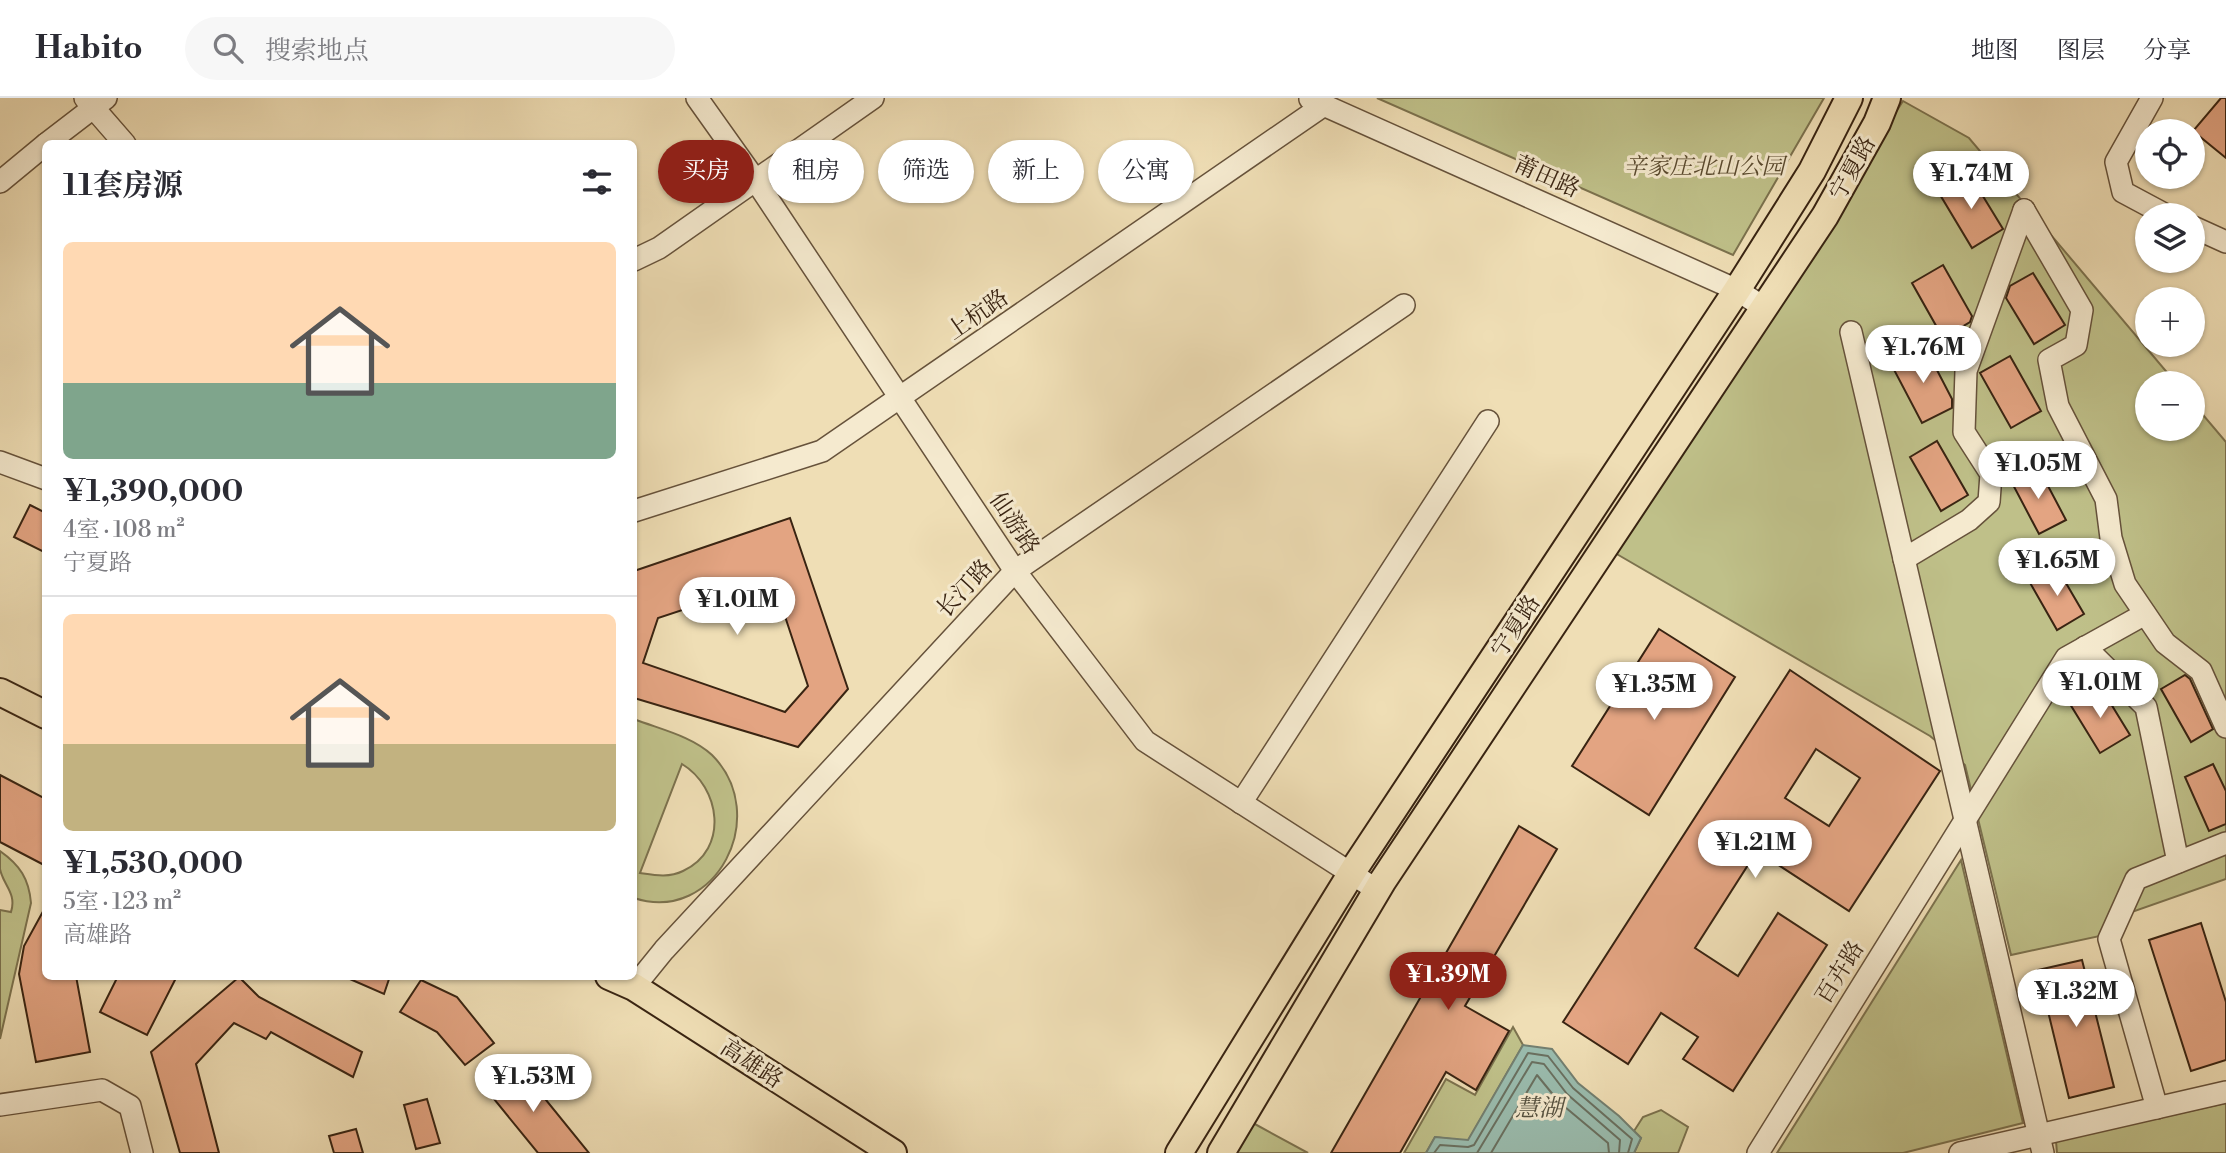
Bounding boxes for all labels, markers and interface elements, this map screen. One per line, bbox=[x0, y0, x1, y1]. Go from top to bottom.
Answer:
search box bbox=[185, 17, 675, 80]
text: Habito bbox=[35, 28, 143, 69]
icon: search bbox=[209, 29, 247, 67]
text: 搜索地点 bbox=[265, 35, 369, 67]
text: 地图 bbox=[1971, 36, 2019, 66]
text: 图层 bbox=[2057, 36, 2105, 66]
text: 分享 bbox=[2143, 36, 2191, 66]
map controls bbox=[2135, 119, 2205, 441]
button: locate bbox=[2135, 119, 2205, 189]
street label: 宁夏路 bbox=[1824, 132, 1882, 205]
chip: 买房 bbox=[658, 140, 754, 203]
chip: 租房 bbox=[768, 140, 864, 203]
chip: 筛选 bbox=[878, 140, 974, 203]
chip: 新上 bbox=[988, 140, 1084, 203]
chip: 公寓 bbox=[1098, 140, 1194, 203]
street label: 莆田路 bbox=[1509, 150, 1584, 204]
pin: ¥1.74M bbox=[1914, 152, 2028, 211]
park label: 辛家庄北山公园 bbox=[1624, 153, 1789, 181]
text: ¥1.74M bbox=[1929, 160, 2013, 188]
icon: filters bbox=[578, 163, 616, 201]
text: 11套房源 bbox=[63, 167, 183, 205]
button: layers bbox=[2135, 203, 2205, 273]
street label: 上杭路 bbox=[941, 284, 1014, 346]
button: + bbox=[2135, 287, 2205, 357]
icon: home bbox=[277, 288, 403, 414]
pin: ¥1.76M bbox=[1866, 326, 1980, 385]
text: ¥1.76M bbox=[1881, 334, 1965, 362]
button: − bbox=[2135, 371, 2205, 441]
pin: ¥1.05M bbox=[1981, 442, 2095, 501]
text: ¥1.05M bbox=[1994, 450, 2082, 478]
text: ¥1,390,000 bbox=[63, 473, 243, 511]
street label: 仙游路 bbox=[983, 487, 1045, 560]
text: 4室 · 108 m² bbox=[63, 516, 184, 544]
pin: ¥1.65M bbox=[2000, 538, 2114, 598]
text: ¥1.65M bbox=[2014, 547, 2100, 575]
text: 宁夏路 bbox=[63, 549, 132, 577]
street label: 长汀路 bbox=[931, 554, 998, 623]
pin: ¥1.01M bbox=[680, 578, 794, 637]
text: ¥1.01M bbox=[695, 586, 779, 614]
street label: 宁夏路 bbox=[1485, 590, 1546, 663]
icon: home bbox=[277, 660, 403, 786]
pin: ¥1.01M bbox=[2043, 660, 2157, 720]
pin: ¥1.35M bbox=[1597, 662, 1711, 722]
text: ¥1.01M bbox=[2058, 669, 2142, 697]
text: ¥1.35M bbox=[1612, 671, 1696, 699]
pin: ¥1.21M bbox=[1698, 820, 1812, 880]
text: ¥1.21M bbox=[1714, 829, 1796, 857]
text: ¥1,530,000 bbox=[63, 845, 243, 883]
text: 5室 · 123 m² bbox=[63, 888, 181, 916]
text: 高雄路 bbox=[63, 921, 132, 949]
street label: 百卉路 bbox=[1810, 936, 1870, 1009]
pin: ¥1.39M bbox=[1391, 953, 1505, 1012]
text: ¥1.39M bbox=[1406, 961, 1490, 989]
pin: ¥1.32M bbox=[2019, 970, 2133, 1029]
text: ¥1.32M bbox=[2034, 978, 2118, 1006]
street label: 高雄路 bbox=[715, 1033, 788, 1094]
pin: ¥1.53M bbox=[476, 1054, 590, 1114]
text: ¥1.53M bbox=[491, 1063, 575, 1091]
water label: 慧湖 bbox=[1515, 1094, 1567, 1124]

